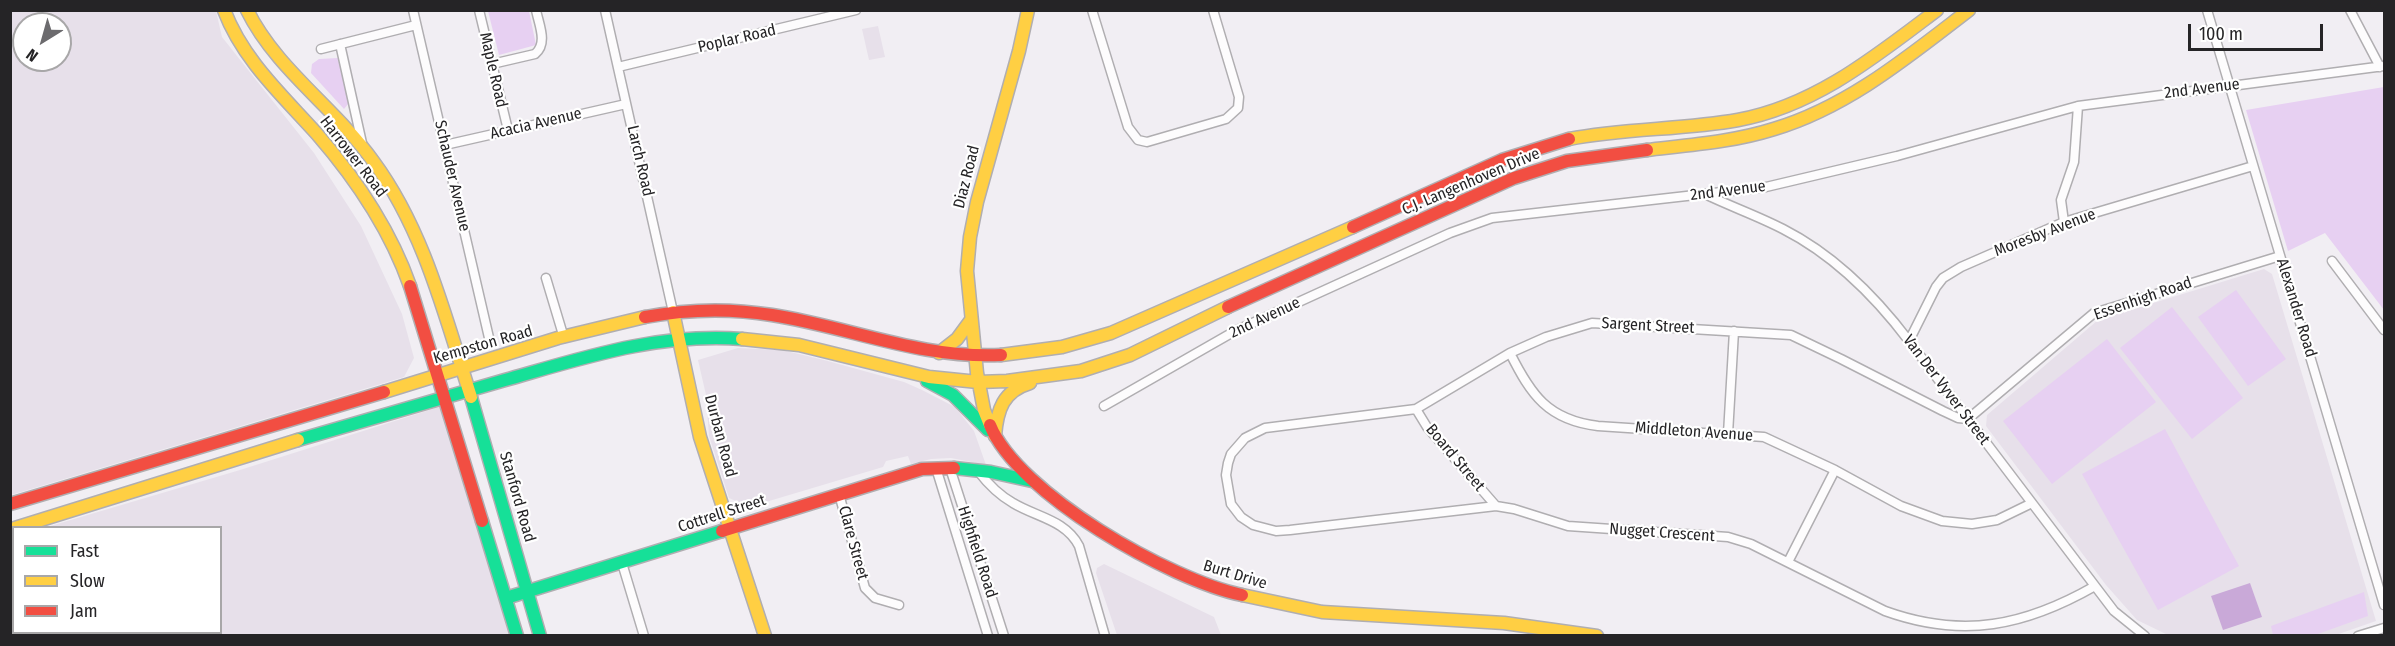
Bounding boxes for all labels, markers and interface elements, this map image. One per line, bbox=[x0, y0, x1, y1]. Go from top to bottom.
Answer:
north arrow bbox=[12, 12, 72, 72]
scale bar bbox=[2191, 12, 2326, 50]
street label: Poplar Road bbox=[696, 21, 778, 57]
text: 100 m bbox=[2199, 23, 2243, 45]
street label: Maple Road bbox=[475, 30, 511, 110]
text: N bbox=[23, 45, 42, 66]
street label: 2nd Avenue bbox=[2163, 75, 2241, 103]
street label: Acacia Avenue bbox=[488, 104, 584, 144]
street label: Harrower Road bbox=[315, 113, 391, 201]
street label: Schauder Avenue bbox=[430, 119, 474, 233]
street label: Larch Road bbox=[623, 124, 657, 198]
street label: Diaz Road bbox=[950, 143, 984, 211]
street label: C.J. Langenhoven Drive bbox=[1399, 144, 1543, 220]
street label: 2nd Avenue bbox=[1689, 177, 1767, 205]
street label: Moresby Avenue bbox=[1992, 205, 2098, 261]
street label: Alexander Road bbox=[2272, 256, 2320, 360]
street label: Essenhigh Road bbox=[2091, 273, 2195, 325]
street label: 2nd Avenue bbox=[1227, 293, 1303, 343]
street label: Sargent Street bbox=[1601, 314, 1695, 338]
street label: Kempston Road bbox=[431, 322, 535, 368]
street label: Van Der Vyver Street bbox=[1898, 331, 1994, 449]
street label: Durban Road bbox=[700, 393, 740, 479]
street label: Middleton Avenue bbox=[1634, 418, 1754, 446]
street label: Board Street bbox=[1421, 421, 1489, 495]
street label: Stanford Road bbox=[495, 450, 539, 544]
street label: Cottrell Street bbox=[676, 491, 768, 537]
street label: Clare Street bbox=[834, 504, 872, 582]
street label: Highfield Road bbox=[953, 504, 1001, 600]
street label: Nugget Crescent bbox=[1609, 520, 1715, 546]
legend bbox=[12, 526, 222, 634]
text: Fast bbox=[70, 540, 99, 562]
street label: Burt Drive bbox=[1201, 556, 1269, 594]
text: Slow bbox=[70, 570, 105, 592]
text: Jam bbox=[70, 600, 98, 622]

